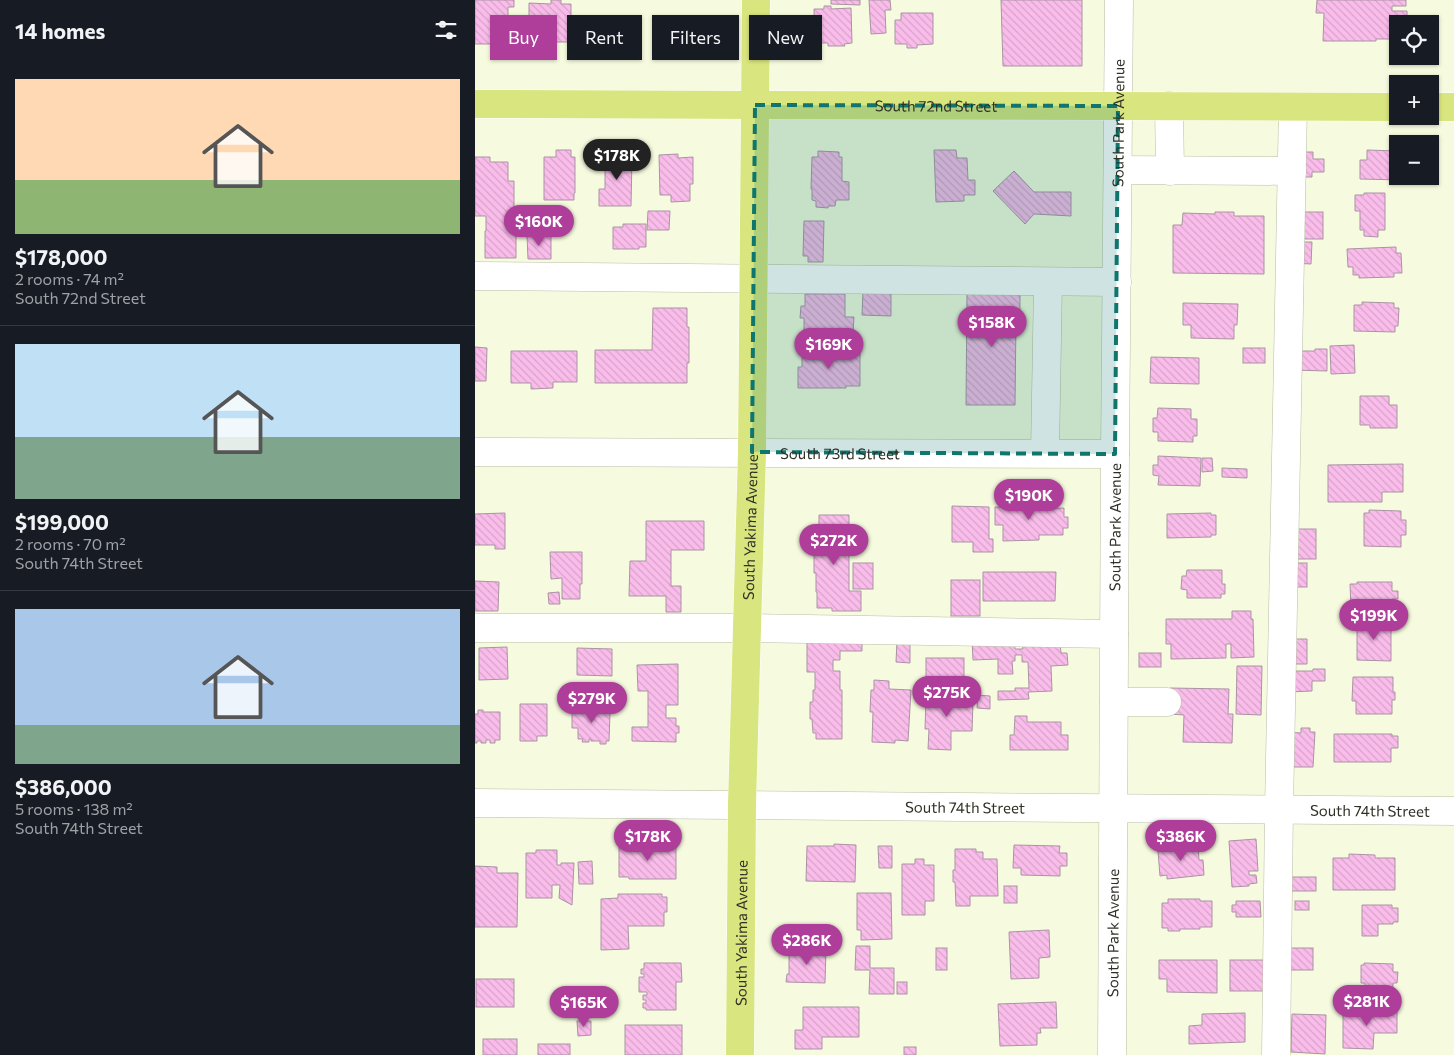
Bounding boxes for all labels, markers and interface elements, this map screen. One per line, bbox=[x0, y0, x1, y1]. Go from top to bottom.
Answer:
chip: Buy bbox=[490, 15, 557, 60]
chip: Rent bbox=[567, 15, 642, 60]
chip: Filters bbox=[652, 15, 739, 60]
chip: New bbox=[749, 15, 822, 60]
map controls bbox=[1389, 15, 1439, 185]
button: locate bbox=[1389, 15, 1439, 65]
icon: filters bbox=[432, 16, 460, 44]
text: 14 homes bbox=[15, 18, 105, 43]
street label: South Park Avenue bbox=[1108, 59, 1127, 187]
button: + bbox=[1389, 75, 1439, 125]
street label: South 72nd Street bbox=[875, 96, 997, 115]
icon: home bbox=[193, 111, 283, 201]
button: − bbox=[1389, 135, 1439, 185]
pin: $178K bbox=[582, 138, 652, 181]
text: $178K bbox=[594, 145, 640, 164]
pin: $160K bbox=[504, 204, 574, 247]
text: $160K bbox=[515, 211, 563, 230]
text: $178,000 bbox=[15, 244, 108, 269]
text: 2 rooms · 74 m² bbox=[15, 269, 124, 288]
text: South 72nd Street bbox=[15, 288, 146, 307]
pin: $158K bbox=[957, 306, 1027, 348]
text: $158K bbox=[969, 312, 1015, 331]
pin: $169K bbox=[794, 328, 864, 370]
text: $169K bbox=[805, 334, 853, 353]
icon: home bbox=[193, 377, 283, 467]
street label: South 73rd Street bbox=[780, 444, 900, 462]
street label: South Yakima Avenue bbox=[739, 454, 761, 600]
street label: South Park Avenue bbox=[1105, 463, 1124, 591]
pin: $190K bbox=[994, 478, 1064, 521]
text: $190K bbox=[1005, 485, 1053, 504]
text: $199,000 bbox=[15, 509, 109, 534]
pin: $272K bbox=[799, 524, 869, 566]
text: $272K bbox=[810, 530, 858, 549]
text: 2 rooms · 70 m² bbox=[15, 534, 126, 553]
text: South 74th Street bbox=[15, 553, 143, 572]
pin: $199K bbox=[1339, 598, 1409, 641]
text: $199K bbox=[1350, 605, 1398, 624]
icon: home bbox=[193, 642, 283, 732]
pin: $275K bbox=[912, 676, 982, 718]
pin: $279K bbox=[557, 682, 627, 724]
text: $275K bbox=[923, 682, 971, 701]
text: $279K bbox=[568, 688, 616, 707]
text: $386,000 bbox=[15, 774, 112, 799]
street label: South 74th Street bbox=[905, 798, 1025, 816]
text: 5 rooms · 138 m² bbox=[15, 799, 133, 818]
street label: South 74th Street bbox=[1310, 801, 1430, 820]
text: South 74th Street bbox=[15, 818, 143, 837]
pin: $178K bbox=[613, 820, 683, 862]
pin: $386K bbox=[1146, 820, 1216, 862]
text: $178K bbox=[625, 826, 671, 845]
text: $386K bbox=[1156, 826, 1206, 845]
street label: South Yakima Avenue bbox=[731, 860, 751, 1006]
street label: South Park Avenue bbox=[1103, 869, 1122, 997]
pin: $286K bbox=[772, 924, 842, 966]
text: $286K bbox=[782, 930, 832, 949]
pin: $281K bbox=[1332, 984, 1402, 1027]
pin: $165K bbox=[549, 986, 619, 1028]
text: $281K bbox=[1344, 991, 1390, 1010]
text: $165K bbox=[561, 992, 607, 1011]

